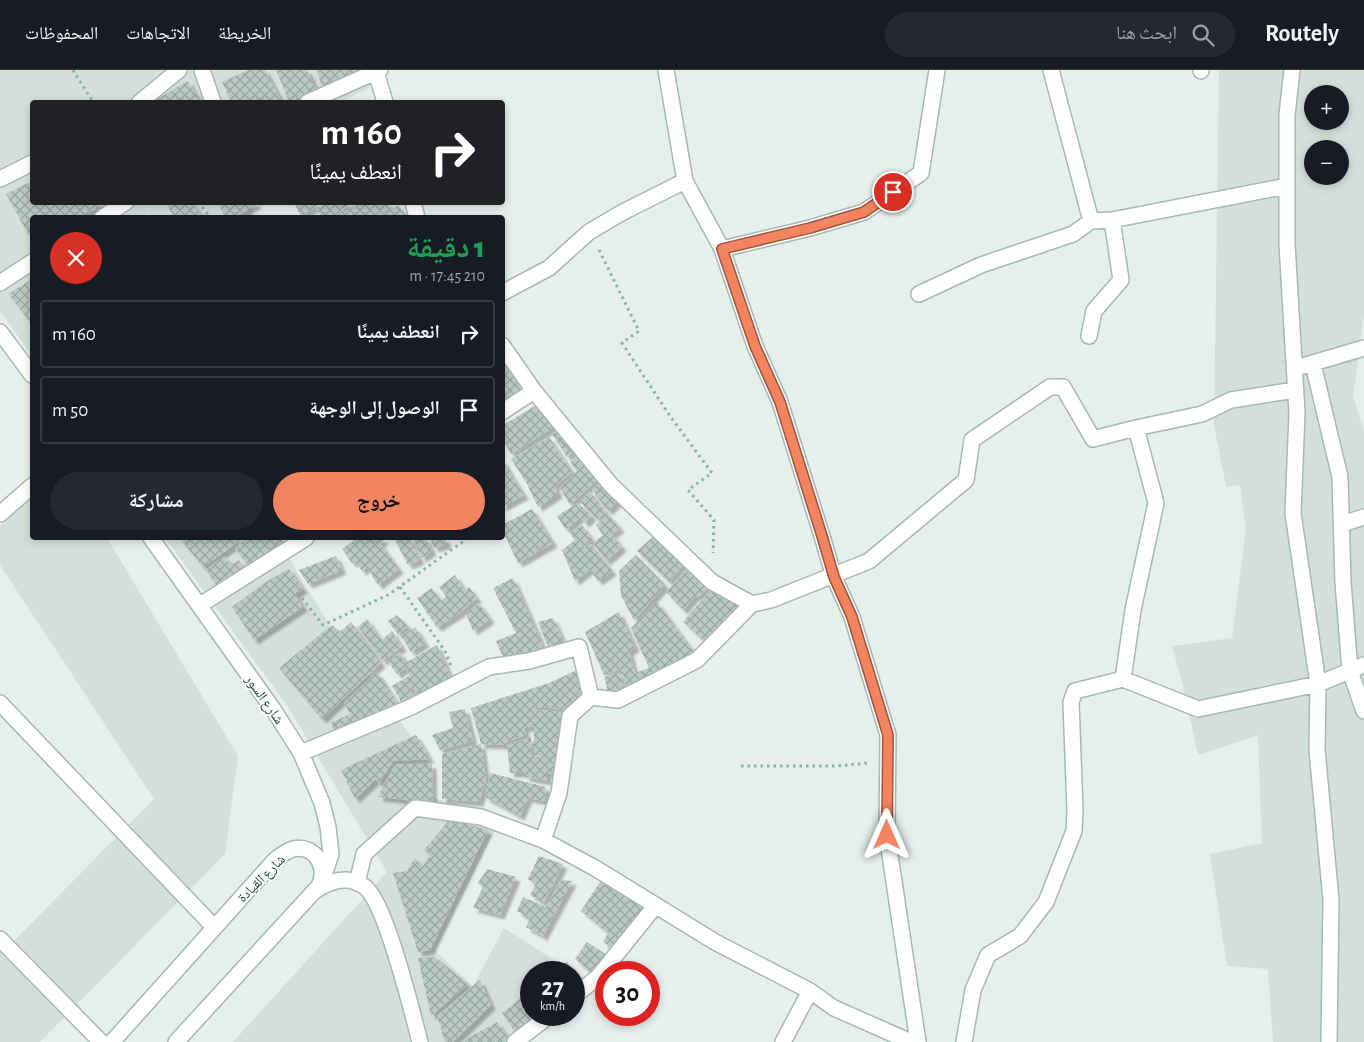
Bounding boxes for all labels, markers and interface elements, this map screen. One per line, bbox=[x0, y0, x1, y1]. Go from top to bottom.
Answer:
search box bbox=[885, 12, 1235, 57]
icon: search bbox=[1189, 21, 1217, 49]
text: Routely bbox=[1265, 22, 1339, 46]
text: ابحث هنا bbox=[1116, 24, 1177, 43]
text: المحفوظات bbox=[25, 25, 98, 43]
text: الاتجاهات bbox=[126, 25, 190, 43]
text: الخريطة bbox=[218, 25, 271, 43]
map controls bbox=[1304, 85, 1349, 185]
button: + bbox=[1304, 85, 1349, 130]
text: 160 m bbox=[321, 116, 402, 151]
icon: right bbox=[420, 120, 485, 185]
button: − bbox=[1304, 140, 1349, 185]
text: انعطف يمينًا bbox=[310, 161, 402, 183]
pin bbox=[872, 171, 914, 213]
icon: arrive bbox=[879, 178, 907, 206]
button: close bbox=[50, 232, 102, 284]
text: 1 دقيقة bbox=[407, 233, 485, 263]
text: 210 m · 17:45 bbox=[409, 268, 485, 284]
icon: right bbox=[455, 320, 483, 348]
text: انعطف يمينًا bbox=[357, 323, 440, 342]
text: 160 m bbox=[52, 325, 96, 344]
icon: arrive bbox=[455, 396, 483, 424]
text: الوصول إلى الوجهة bbox=[309, 399, 440, 418]
text: 50 m bbox=[52, 401, 88, 420]
button: مشاركة bbox=[50, 472, 263, 530]
button: خروج bbox=[273, 472, 485, 530]
street label: شارع السور bbox=[240, 672, 286, 728]
position arrow bbox=[860, 808, 912, 860]
street label: شارع القيادة bbox=[235, 852, 290, 907]
speed limit sign: 30 bbox=[595, 961, 660, 1026]
text: 27 bbox=[541, 975, 564, 1000]
text: km/h bbox=[540, 1000, 565, 1012]

